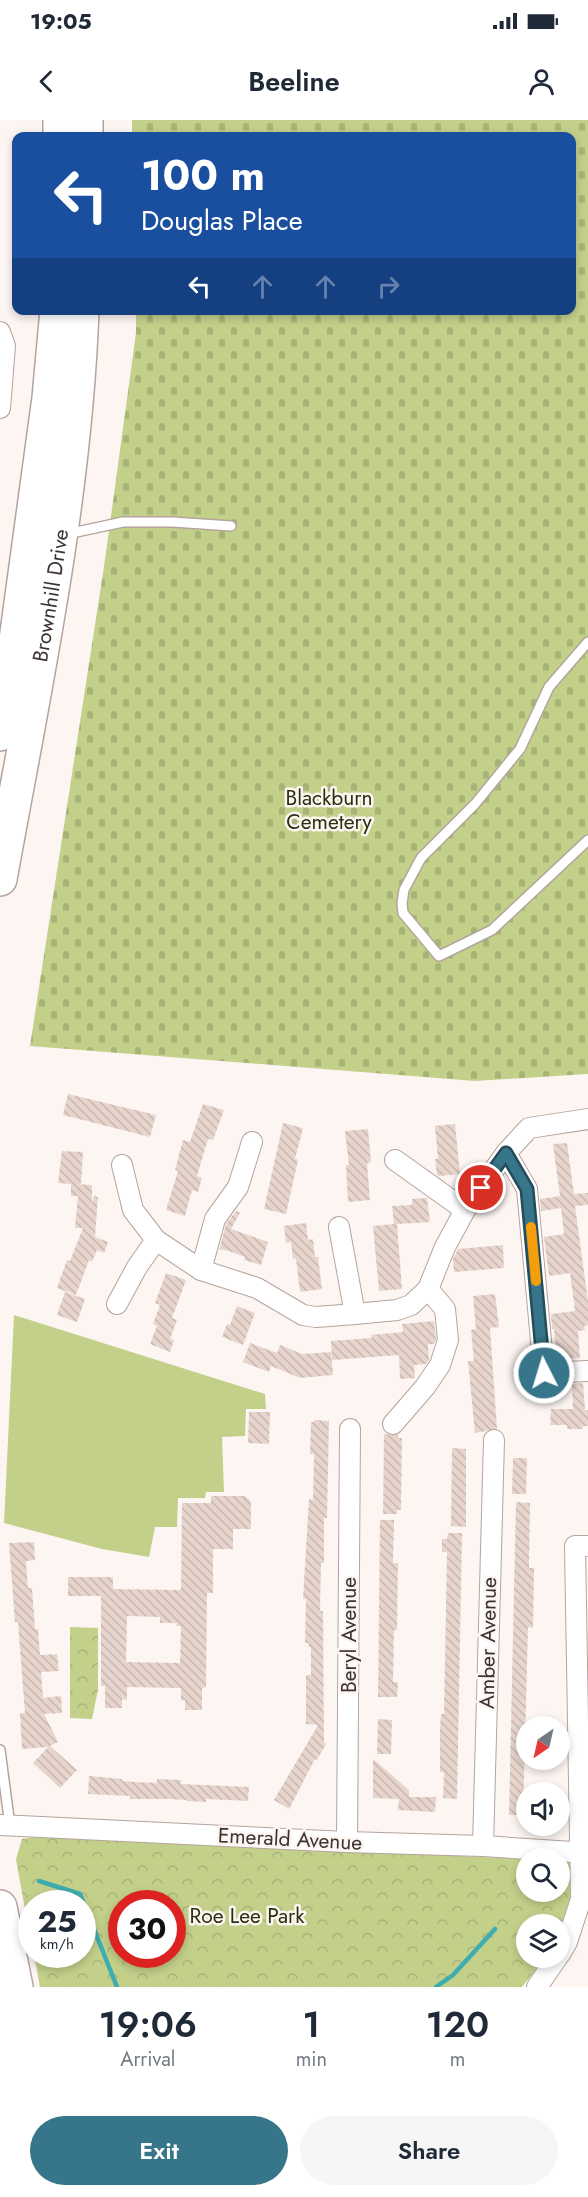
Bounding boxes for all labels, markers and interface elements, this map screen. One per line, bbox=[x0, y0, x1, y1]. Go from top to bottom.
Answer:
text: 19:05 bbox=[30, 5, 92, 37]
text: Beeline bbox=[248, 62, 340, 101]
icon: back bbox=[30, 65, 63, 98]
icon: person bbox=[525, 65, 558, 98]
text: 100 m bbox=[141, 145, 265, 206]
icon: left bbox=[42, 156, 120, 234]
text: Douglas Place bbox=[141, 201, 303, 240]
icon: left bbox=[183, 270, 216, 303]
icon: ahead bbox=[246, 270, 279, 303]
icon: ahead bbox=[309, 270, 342, 303]
icon: right bbox=[372, 270, 405, 303]
street label: Brownhill Drive bbox=[25, 527, 76, 664]
park label: Blackburn Cemetery bbox=[285, 783, 373, 837]
pin bbox=[455, 1162, 506, 1213]
icon: arrive bbox=[464, 1171, 497, 1204]
position arrow bbox=[512, 1341, 576, 1405]
street label: Beryl Avenue bbox=[334, 1577, 364, 1693]
street label: Amber Avenue bbox=[472, 1577, 504, 1709]
north arrow bbox=[516, 1716, 570, 1770]
map controls bbox=[516, 1716, 570, 1968]
button: sound bbox=[516, 1782, 570, 1836]
street label: Emerald Avenue bbox=[217, 1820, 363, 1858]
button: search bbox=[516, 1848, 570, 1902]
speed limit sign: 30 bbox=[108, 1890, 186, 1968]
text: 25 bbox=[37, 1900, 77, 1943]
park label: Roe Lee Park bbox=[189, 1901, 305, 1931]
button: layers bbox=[516, 1914, 570, 1968]
text: km/h bbox=[40, 1933, 74, 1955]
text: 19:06 bbox=[99, 1998, 197, 2050]
text: 1 bbox=[303, 1998, 320, 2050]
text: 120 bbox=[426, 1998, 489, 2050]
text: Arrival bbox=[120, 2045, 175, 2074]
text: min bbox=[296, 2045, 327, 2074]
text: m bbox=[450, 2045, 465, 2074]
button: Exit bbox=[30, 2116, 288, 2185]
button: Share bbox=[300, 2116, 558, 2185]

